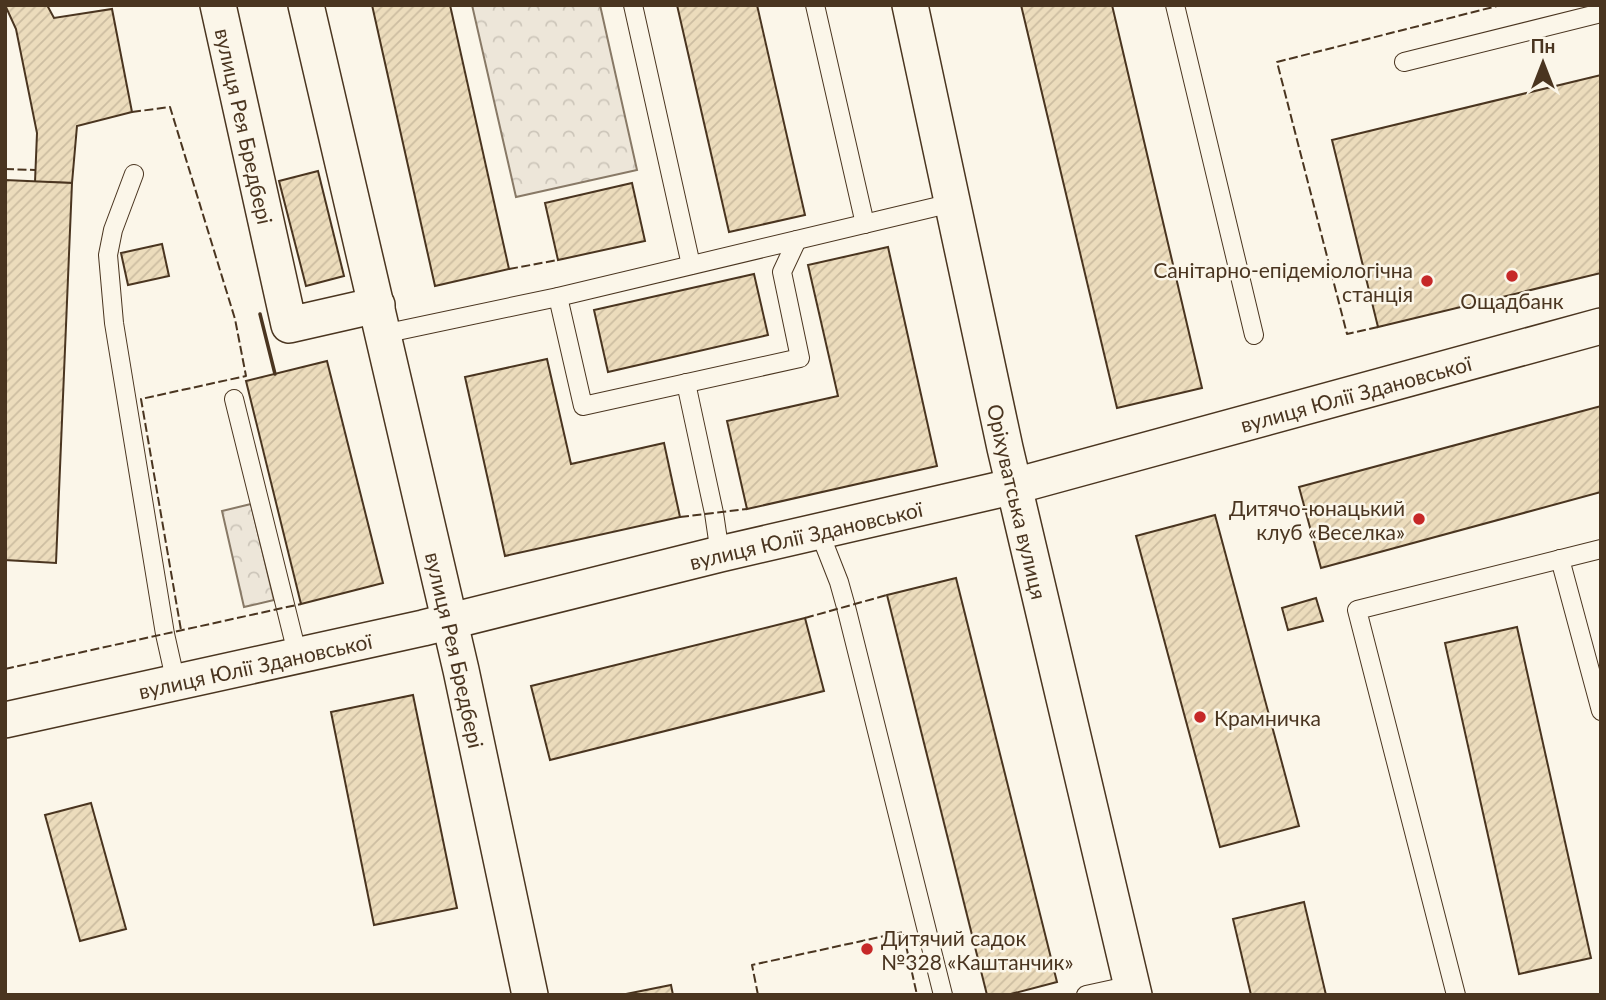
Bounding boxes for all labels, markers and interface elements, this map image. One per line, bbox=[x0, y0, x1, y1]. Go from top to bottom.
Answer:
street label: вулиця Рея Бредбері bbox=[211, 26, 279, 227]
north arrow bbox=[1508, 28, 1578, 98]
text: Пн bbox=[1531, 34, 1555, 57]
place label: Санітарно-епідеміологічна станція bbox=[1153, 257, 1413, 306]
marker: Ощадбанк bbox=[1504, 268, 1520, 284]
marker: Санітарно-епідеміологічна станція bbox=[1419, 273, 1435, 289]
place label: Ощадбанк bbox=[1460, 288, 1564, 313]
street label: вулиця Юлії Здановської bbox=[1237, 349, 1475, 436]
street label: Оріхуватська вулиця bbox=[983, 401, 1053, 602]
street label: вулиця Юлії Здановської bbox=[687, 495, 926, 574]
place label: Дитячо-юнацький клуб «Веселка» bbox=[1229, 495, 1405, 544]
marker: Дитячо-юнацький клуб «Веселка» bbox=[1411, 511, 1427, 527]
street label: вулиця Рея Бредбері bbox=[421, 549, 490, 750]
street label: вулиця Юлії Здановської bbox=[136, 627, 375, 703]
place label: Крамничка bbox=[1214, 705, 1321, 730]
marker: Крамничка bbox=[1192, 709, 1208, 725]
place label: Дитячий садок №328 «Каштанчик» bbox=[881, 925, 1073, 974]
marker: Дитячий садок №328 «Каштанчик» bbox=[859, 941, 875, 957]

